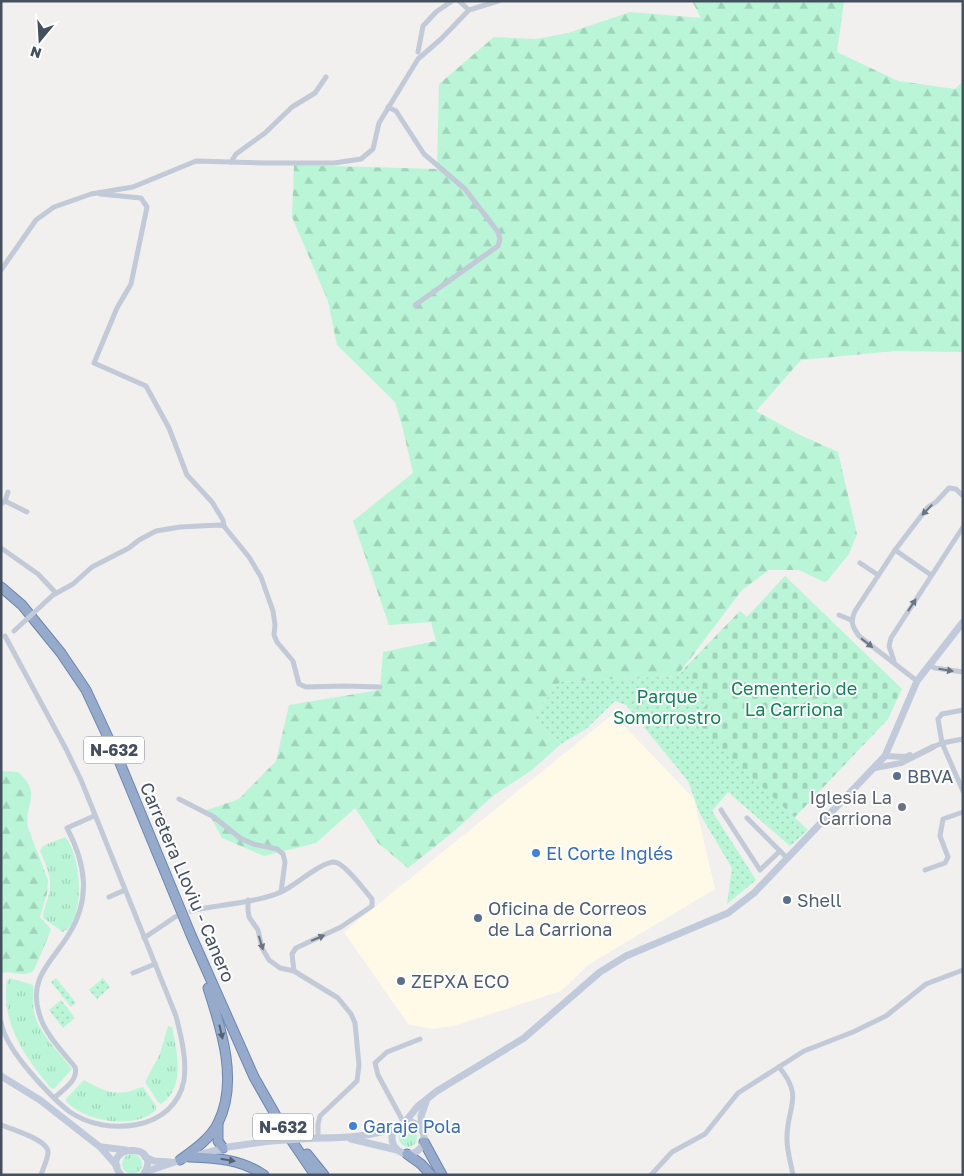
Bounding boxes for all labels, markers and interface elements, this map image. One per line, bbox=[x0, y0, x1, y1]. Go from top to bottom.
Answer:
north arrow bbox=[15, 15, 65, 65]
text: N bbox=[28, 43, 44, 63]
one-way arrow bbox=[921, 504, 933, 516]
one-way arrow bbox=[907, 598, 917, 611]
one-way arrow bbox=[861, 637, 874, 648]
one-way arrow bbox=[938, 666, 954, 674]
park label: Cementerio de La Carriona bbox=[731, 677, 857, 720]
park label: Parque Somorrostro bbox=[613, 685, 721, 728]
road number: N-632 bbox=[84, 736, 144, 764]
place label: BBVA bbox=[907, 765, 953, 787]
marker: BBVA bbox=[891, 770, 903, 782]
street label: Carretera Lloviu - Canero bbox=[136, 779, 240, 985]
place label: Iglesia La Carriona bbox=[810, 786, 892, 829]
marker: Iglesia La Carriona bbox=[896, 801, 908, 813]
place label: El Corte Inglés bbox=[546, 842, 673, 864]
marker: El Corte Inglés bbox=[530, 847, 542, 859]
place label: Shell bbox=[797, 889, 842, 911]
marker: Shell bbox=[781, 894, 793, 906]
place label: Oficina de Correos de La Carriona bbox=[488, 897, 647, 940]
marker: Oficina de Correos de La Carriona bbox=[472, 912, 484, 924]
one-way arrow bbox=[311, 933, 325, 941]
one-way arrow bbox=[258, 936, 266, 951]
place label: ZEPXA ECO bbox=[411, 970, 509, 992]
marker: ZEPXA ECO bbox=[395, 975, 407, 987]
one-way arrow bbox=[217, 1024, 225, 1039]
road number: N-632 bbox=[253, 1114, 313, 1140]
place label: Garaje Pola bbox=[363, 1115, 461, 1137]
marker: Garaje Pola bbox=[347, 1120, 359, 1132]
one-way arrow bbox=[221, 1156, 237, 1164]

